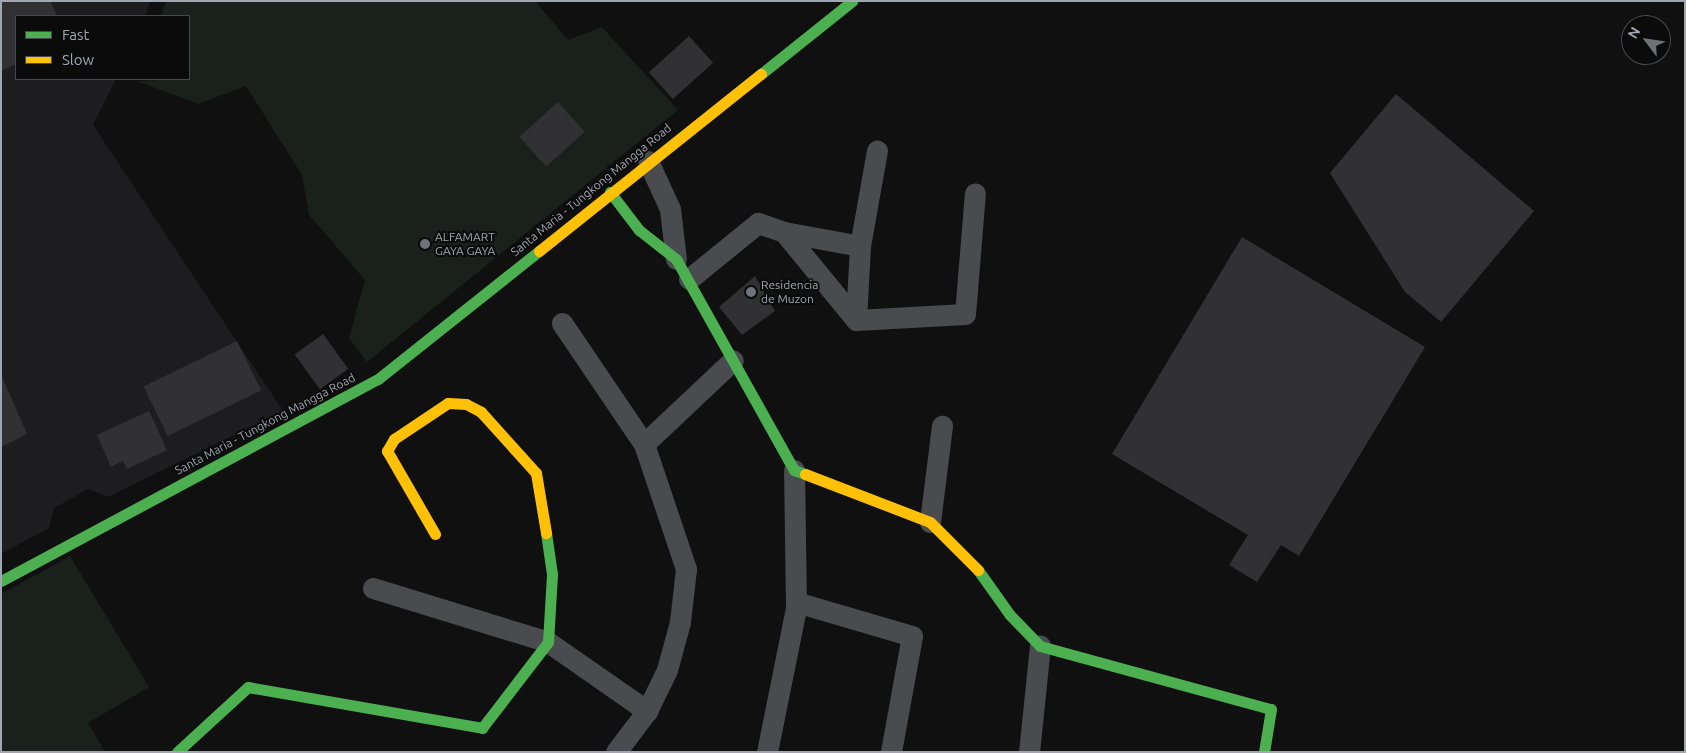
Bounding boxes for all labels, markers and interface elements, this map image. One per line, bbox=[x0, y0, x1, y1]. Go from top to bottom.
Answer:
legend bbox=[15, 15, 190, 80]
north arrow bbox=[1621, 15, 1671, 65]
text: N bbox=[1624, 24, 1644, 41]
text: Fast bbox=[62, 26, 89, 43]
text: Slow bbox=[62, 51, 94, 68]
street label: Santa Maria - Tungkong Mangga Road bbox=[508, 121, 674, 259]
place label: ALFAMART GAYA GAYA bbox=[435, 230, 495, 258]
marker: ALFAMART GAYA GAYA bbox=[419, 238, 431, 250]
place label: Residencia de Muzon bbox=[761, 278, 818, 306]
marker: Residencia de Muzon bbox=[745, 286, 757, 298]
street label: Santa Maria - Tungkong Mangga Road bbox=[172, 370, 358, 478]

